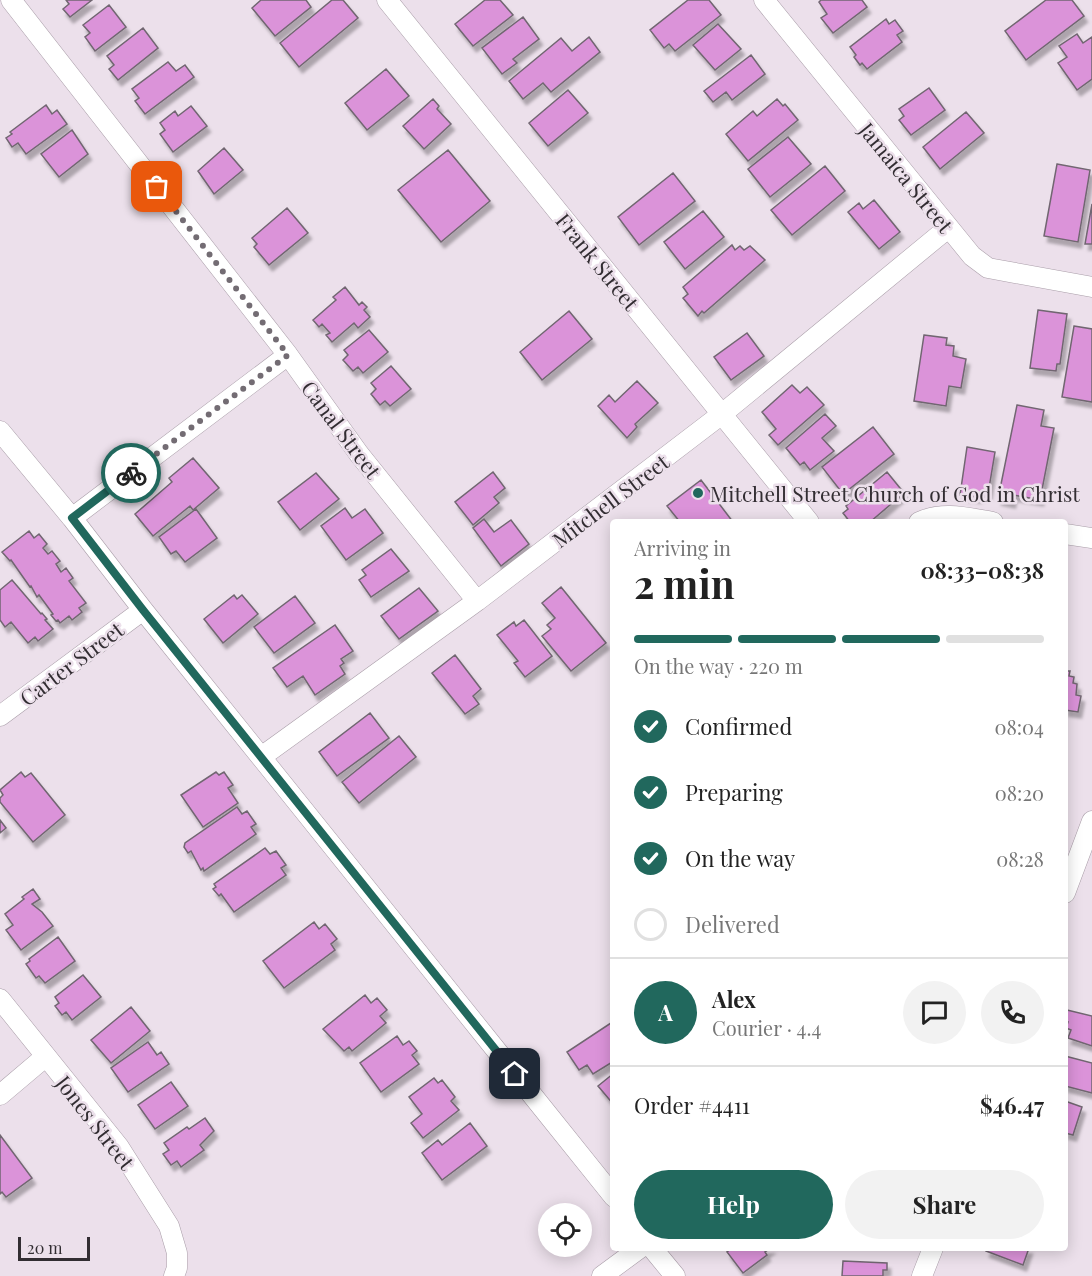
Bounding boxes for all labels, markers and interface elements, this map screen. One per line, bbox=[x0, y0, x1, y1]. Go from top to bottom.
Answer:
street label: Jamaica Street bbox=[853, 115, 960, 238]
pin bbox=[131, 161, 182, 212]
icon: bag bbox=[140, 170, 173, 203]
street label: Frank Street bbox=[550, 207, 646, 316]
street label: Canal Street bbox=[296, 374, 388, 484]
courier bbox=[101, 443, 161, 503]
street label: Mitchell Street bbox=[546, 447, 674, 553]
icon: bike bbox=[115, 457, 148, 490]
place label: Mitchell Street Church of God in Christ bbox=[710, 479, 1080, 507]
marker: Mitchell Street Church of God in Christ bbox=[691, 486, 705, 500]
text: Arriving in bbox=[634, 534, 731, 561]
text: 08:33–08:38 bbox=[920, 555, 1044, 585]
text: 2 min bbox=[634, 557, 735, 609]
street label: Carter Street bbox=[14, 615, 129, 711]
text: On the way · 220 m bbox=[634, 652, 803, 679]
icon: check bbox=[634, 710, 667, 743]
text: Confirmed bbox=[685, 711, 792, 741]
text: 08:04 bbox=[994, 713, 1044, 740]
icon: check bbox=[634, 776, 667, 809]
text: Preparing bbox=[685, 777, 783, 807]
text: 08:20 bbox=[995, 779, 1044, 806]
icon: check bbox=[634, 842, 667, 875]
text: On the way bbox=[685, 843, 795, 873]
text: 08:28 bbox=[996, 845, 1044, 872]
text: Delivered bbox=[685, 909, 780, 939]
button: chat bbox=[903, 981, 966, 1044]
button: phone bbox=[981, 981, 1044, 1044]
text: Alex bbox=[712, 984, 756, 1014]
text: A bbox=[658, 997, 673, 1027]
text: Courier · 4.4 bbox=[712, 1014, 821, 1041]
pin bbox=[489, 1048, 540, 1099]
icon: home bbox=[498, 1057, 531, 1090]
street label: Jones Street bbox=[50, 1068, 142, 1175]
text: Order #4411 bbox=[634, 1090, 750, 1120]
text: $46.47 bbox=[980, 1090, 1044, 1120]
button: Help bbox=[634, 1170, 833, 1239]
button: Share bbox=[845, 1170, 1044, 1239]
map controls bbox=[538, 1203, 592, 1257]
button: locate bbox=[538, 1203, 592, 1257]
scale bar bbox=[18, 1234, 90, 1262]
text: 20 m bbox=[27, 1237, 62, 1258]

